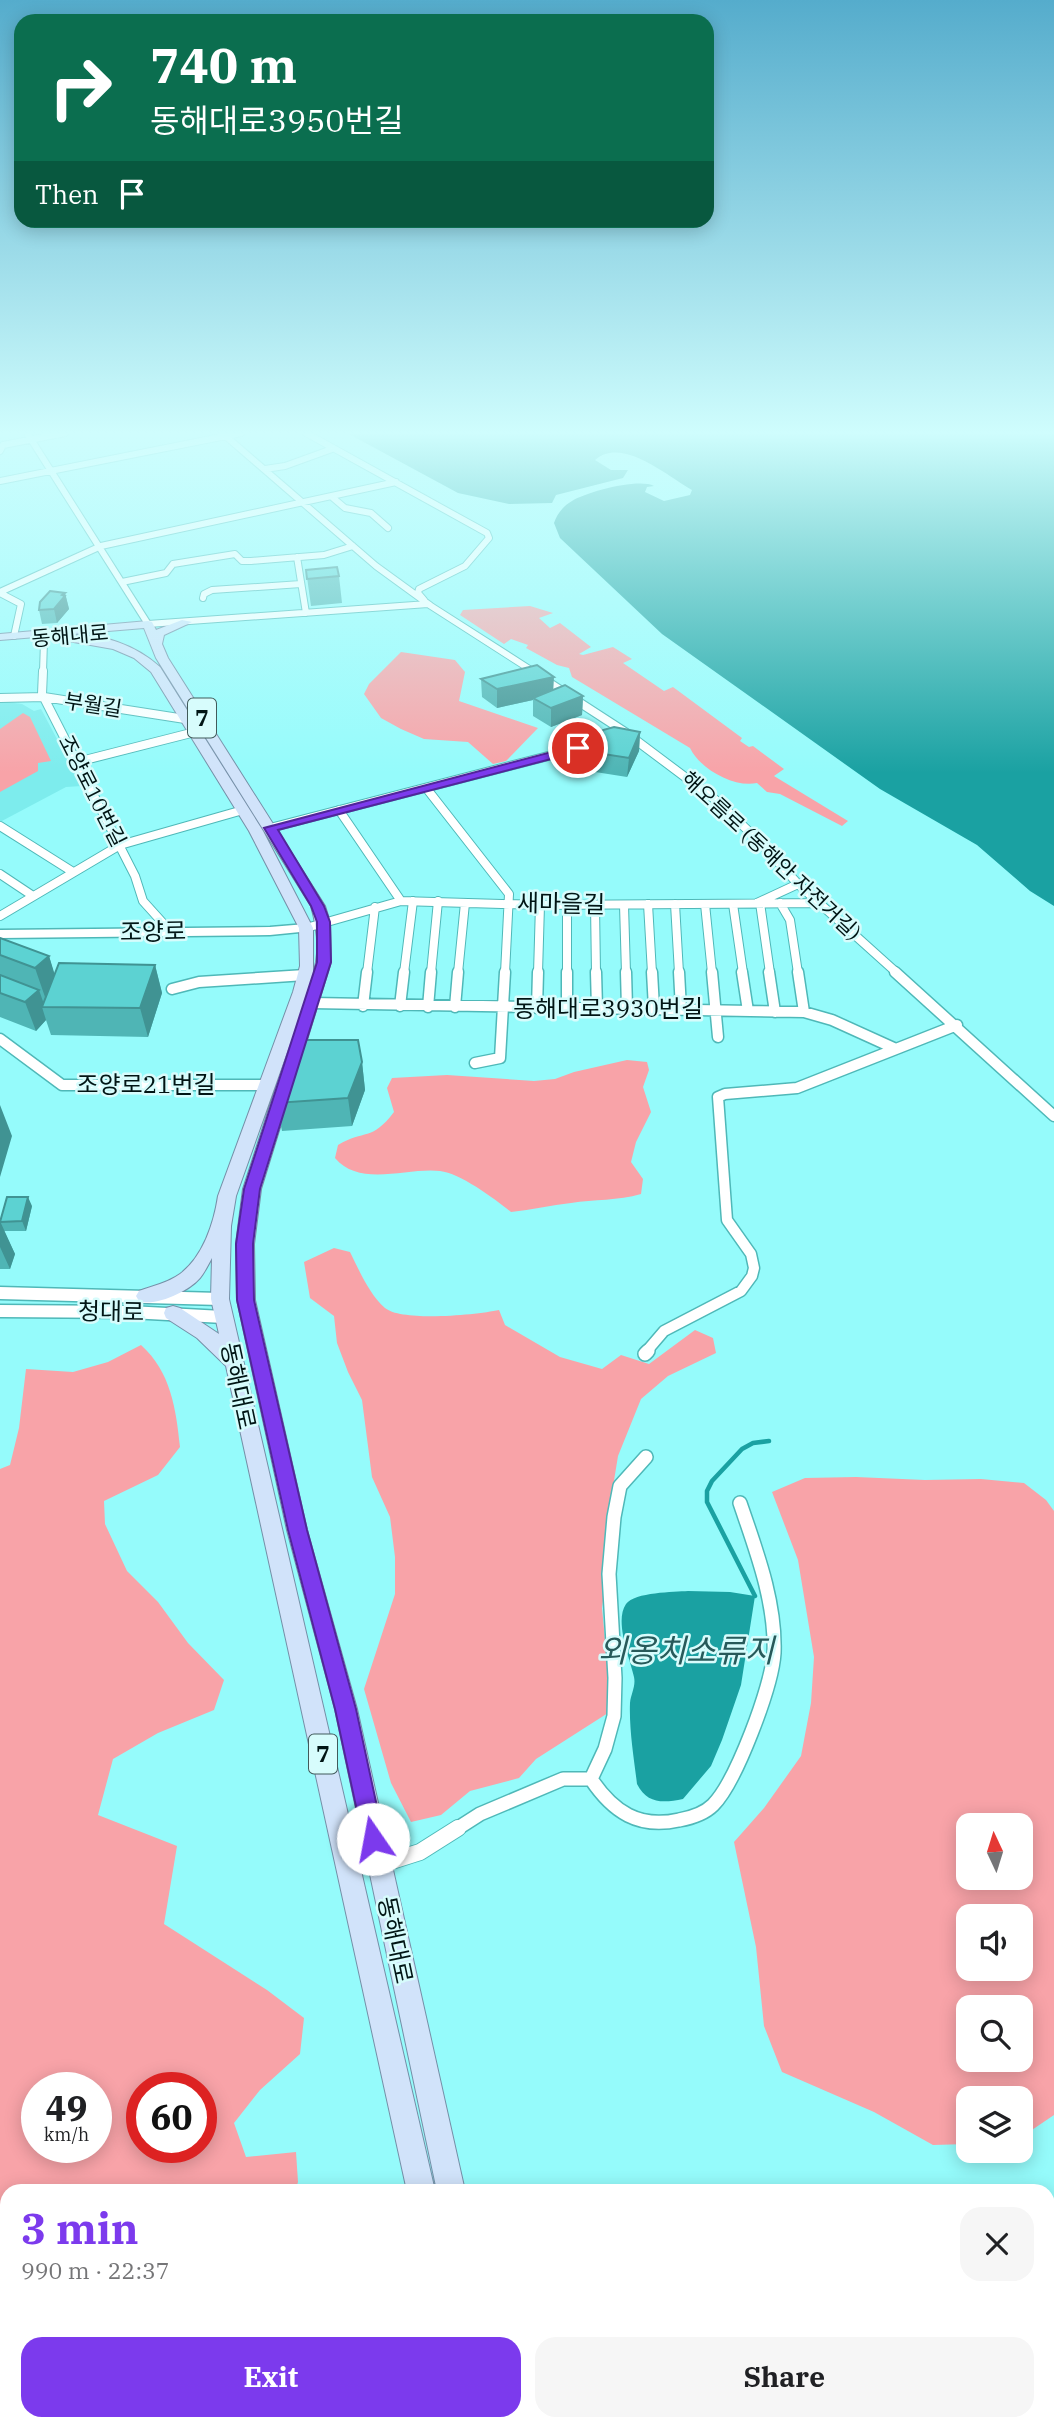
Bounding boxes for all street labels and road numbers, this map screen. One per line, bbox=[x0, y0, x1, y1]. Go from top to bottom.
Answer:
street label: 동해대로 bbox=[30, 618, 110, 652]
street label: 부월길 bbox=[62, 686, 124, 722]
road number: 7 bbox=[188, 698, 216, 738]
street label: 조양로10번길 bbox=[53, 730, 133, 851]
street label: 해오름로 (동해안 자전거길) bbox=[676, 765, 868, 946]
street label: 새마을길 bbox=[517, 886, 605, 920]
street label: 조양로 bbox=[120, 914, 186, 948]
street label: 동해대로3930번길 bbox=[513, 992, 703, 1024]
street label: 조양로21번길 bbox=[76, 1068, 216, 1100]
street label: 청대로 bbox=[78, 1294, 144, 1328]
street label: 동해대로 bbox=[214, 1339, 264, 1432]
road number: 7 bbox=[309, 1735, 337, 1774]
street label: 동해대로 bbox=[371, 1893, 421, 1986]

